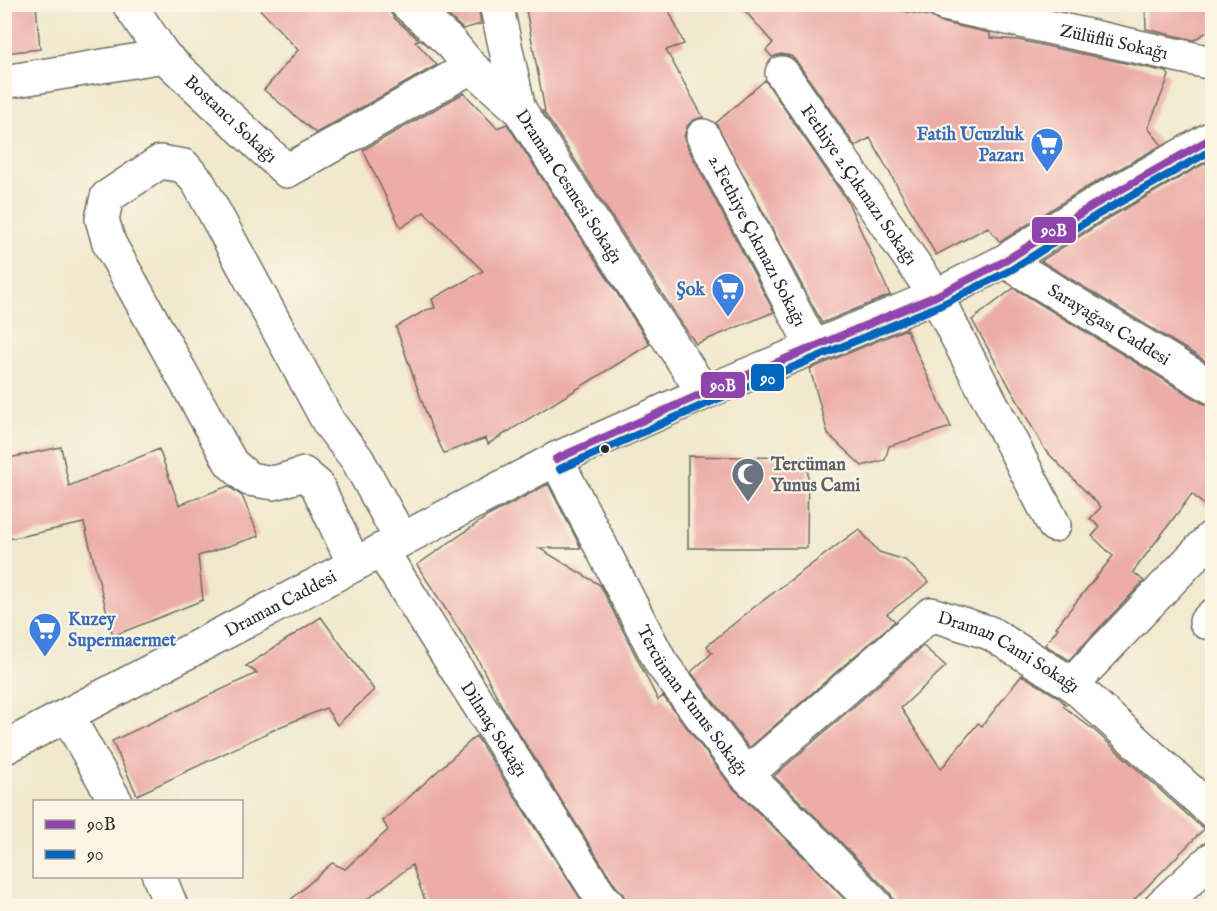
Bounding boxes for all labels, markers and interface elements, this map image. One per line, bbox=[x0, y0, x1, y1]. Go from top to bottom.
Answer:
street label: Zülüflü Sokağı bbox=[1057, 20, 1170, 66]
street label: Bostancı Sokağı bbox=[179, 71, 282, 169]
street label: Fethiye 2.Çıkmazı Sokağı bbox=[795, 101, 922, 271]
street label: Draman Cesmesi Sokağı bbox=[509, 106, 627, 269]
place label: Fatih Ucuzluk Pazarı bbox=[917, 124, 1025, 168]
supermarket icon: Fatih Ucuzluk Pazarı bbox=[1029, 126, 1065, 173]
street label: 2.Fethiye Çıkmazı Sokağı bbox=[702, 152, 810, 331]
line badge: 90B bbox=[1031, 216, 1077, 244]
text: 90B bbox=[1040, 222, 1067, 242]
supermarket icon: Şok bbox=[710, 271, 746, 318]
place label: Şok bbox=[677, 279, 706, 302]
street label: Sarayağası Caddesi bbox=[1043, 280, 1174, 372]
line badge: 90 bbox=[750, 363, 785, 392]
text: 90 bbox=[760, 370, 776, 390]
line badge: 90B bbox=[700, 371, 746, 399]
text: 90B bbox=[709, 377, 736, 397]
unlabelled marker bbox=[599, 443, 611, 455]
place label: Tercüman Yunus Cami bbox=[770, 454, 860, 498]
mosque icon: Tercüman Yunus Cami bbox=[730, 456, 766, 503]
street label: Draman Caddesi bbox=[221, 566, 341, 643]
street label: Draman Cami Sokağı bbox=[934, 607, 1084, 699]
place label: Kuzey Supermaermet bbox=[68, 609, 177, 653]
supermarket icon: Kuzey Supermaermet bbox=[27, 611, 63, 658]
street label: Tercüman Yunus Sokağı bbox=[631, 622, 753, 781]
street label: Dilmaç Sokağı bbox=[454, 678, 532, 782]
legend bbox=[33, 800, 243, 878]
text: 90B bbox=[86, 814, 116, 837]
text: 90 bbox=[86, 844, 104, 867]

